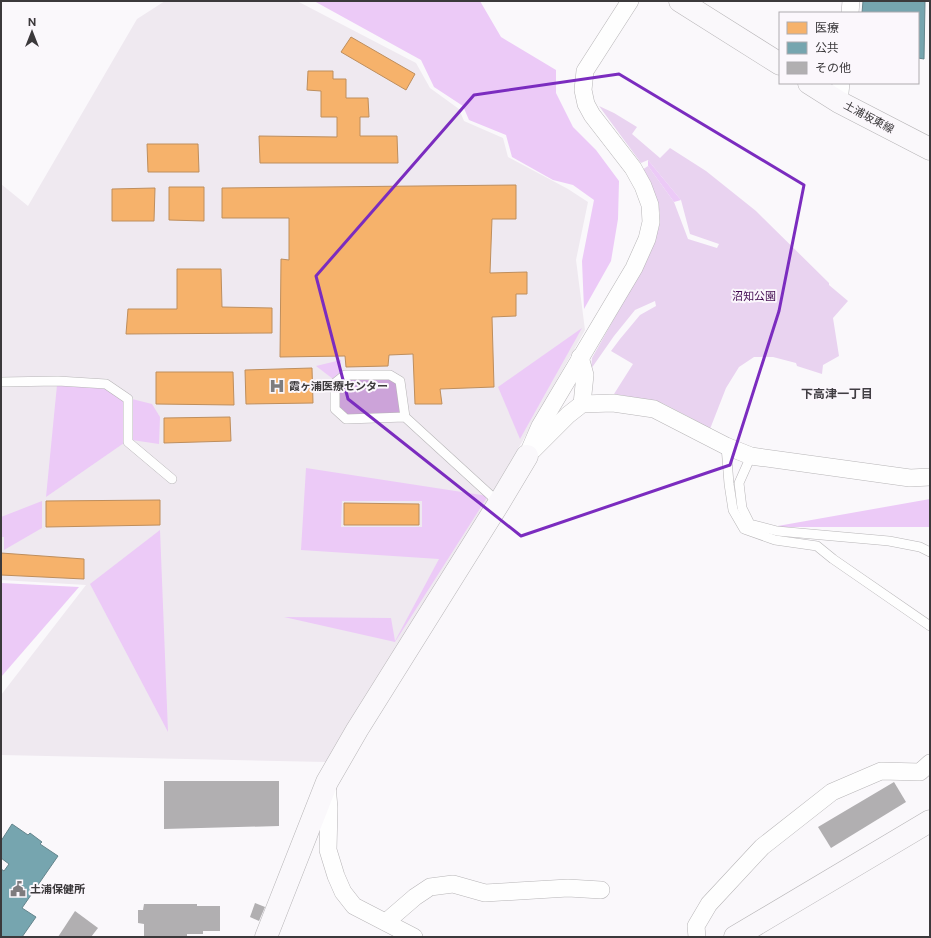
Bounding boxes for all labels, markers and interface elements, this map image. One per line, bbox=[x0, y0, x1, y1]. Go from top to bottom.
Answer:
north arrow bbox=[12, 12, 52, 52]
legend bbox=[779, 12, 919, 84]
text: N bbox=[28, 16, 36, 28]
text: 医療 bbox=[815, 21, 839, 35]
text: 公共 bbox=[815, 41, 839, 55]
text: その他 bbox=[815, 61, 851, 75]
street label: 土浦坂東線 bbox=[842, 99, 896, 135]
park label: 沼知公園 bbox=[732, 290, 776, 302]
hospital icon: 霞ヶ浦医療センター bbox=[268, 377, 286, 395]
place label: 霞ヶ浦医療センター bbox=[289, 380, 388, 392]
district label: 下高津一丁目 bbox=[801, 387, 873, 401]
public building icon: 土浦保健所 bbox=[9, 880, 27, 898]
place label: 土浦保健所 bbox=[30, 883, 85, 895]

